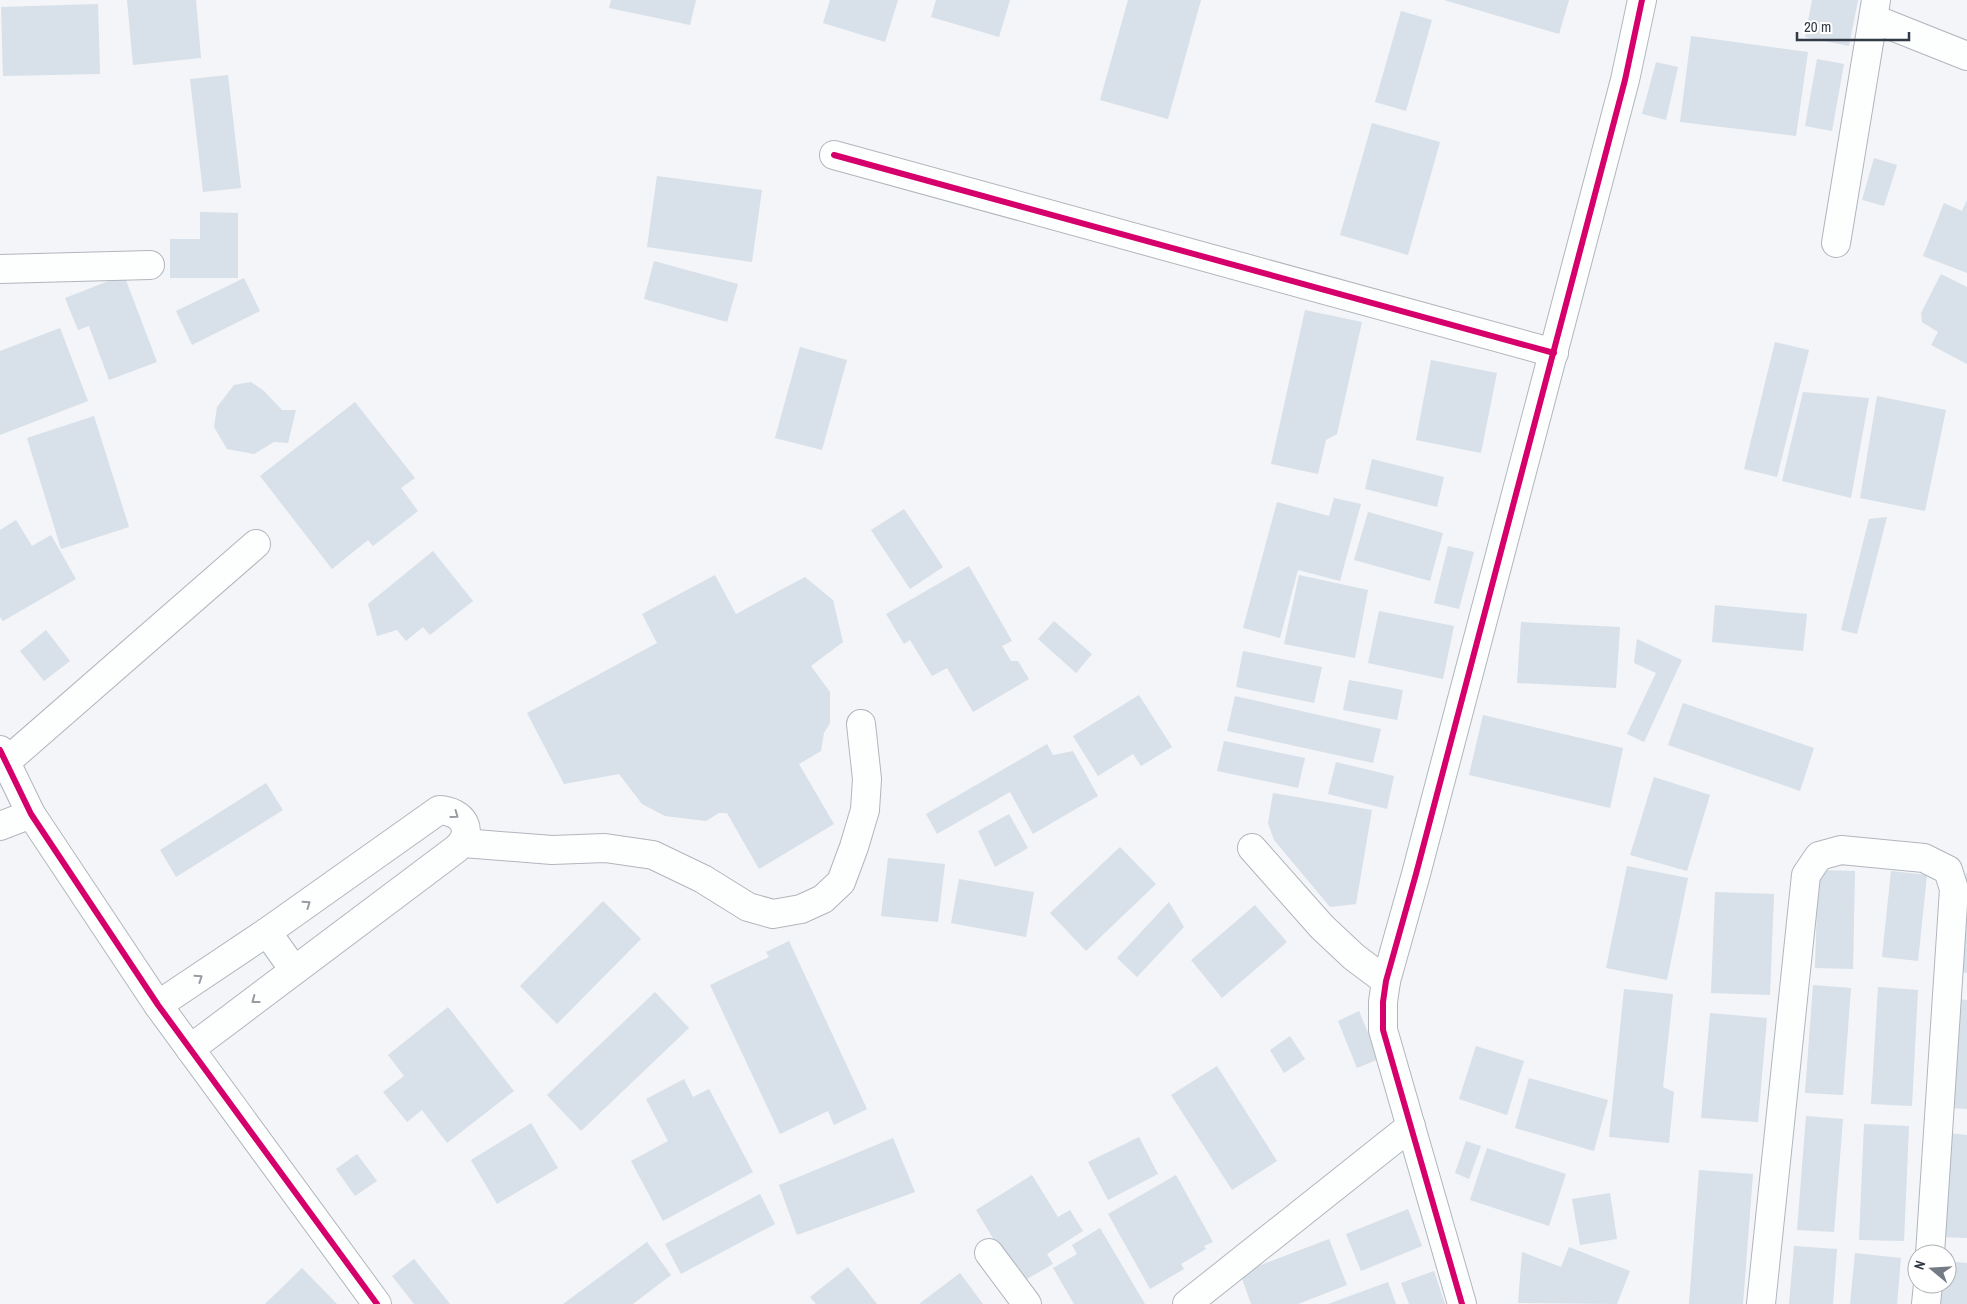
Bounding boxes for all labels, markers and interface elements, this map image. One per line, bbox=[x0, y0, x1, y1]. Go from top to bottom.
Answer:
scale bar bbox=[1797, 10, 1910, 42]
text: 20 m bbox=[1804, 16, 1831, 37]
one-way arrow bbox=[449, 810, 458, 818]
one-way arrow bbox=[301, 901, 311, 910]
one-way arrow bbox=[193, 974, 202, 984]
one-way arrow bbox=[252, 994, 261, 1002]
north arrow bbox=[1907, 1244, 1957, 1294]
text: N bbox=[1910, 1258, 1929, 1272]

